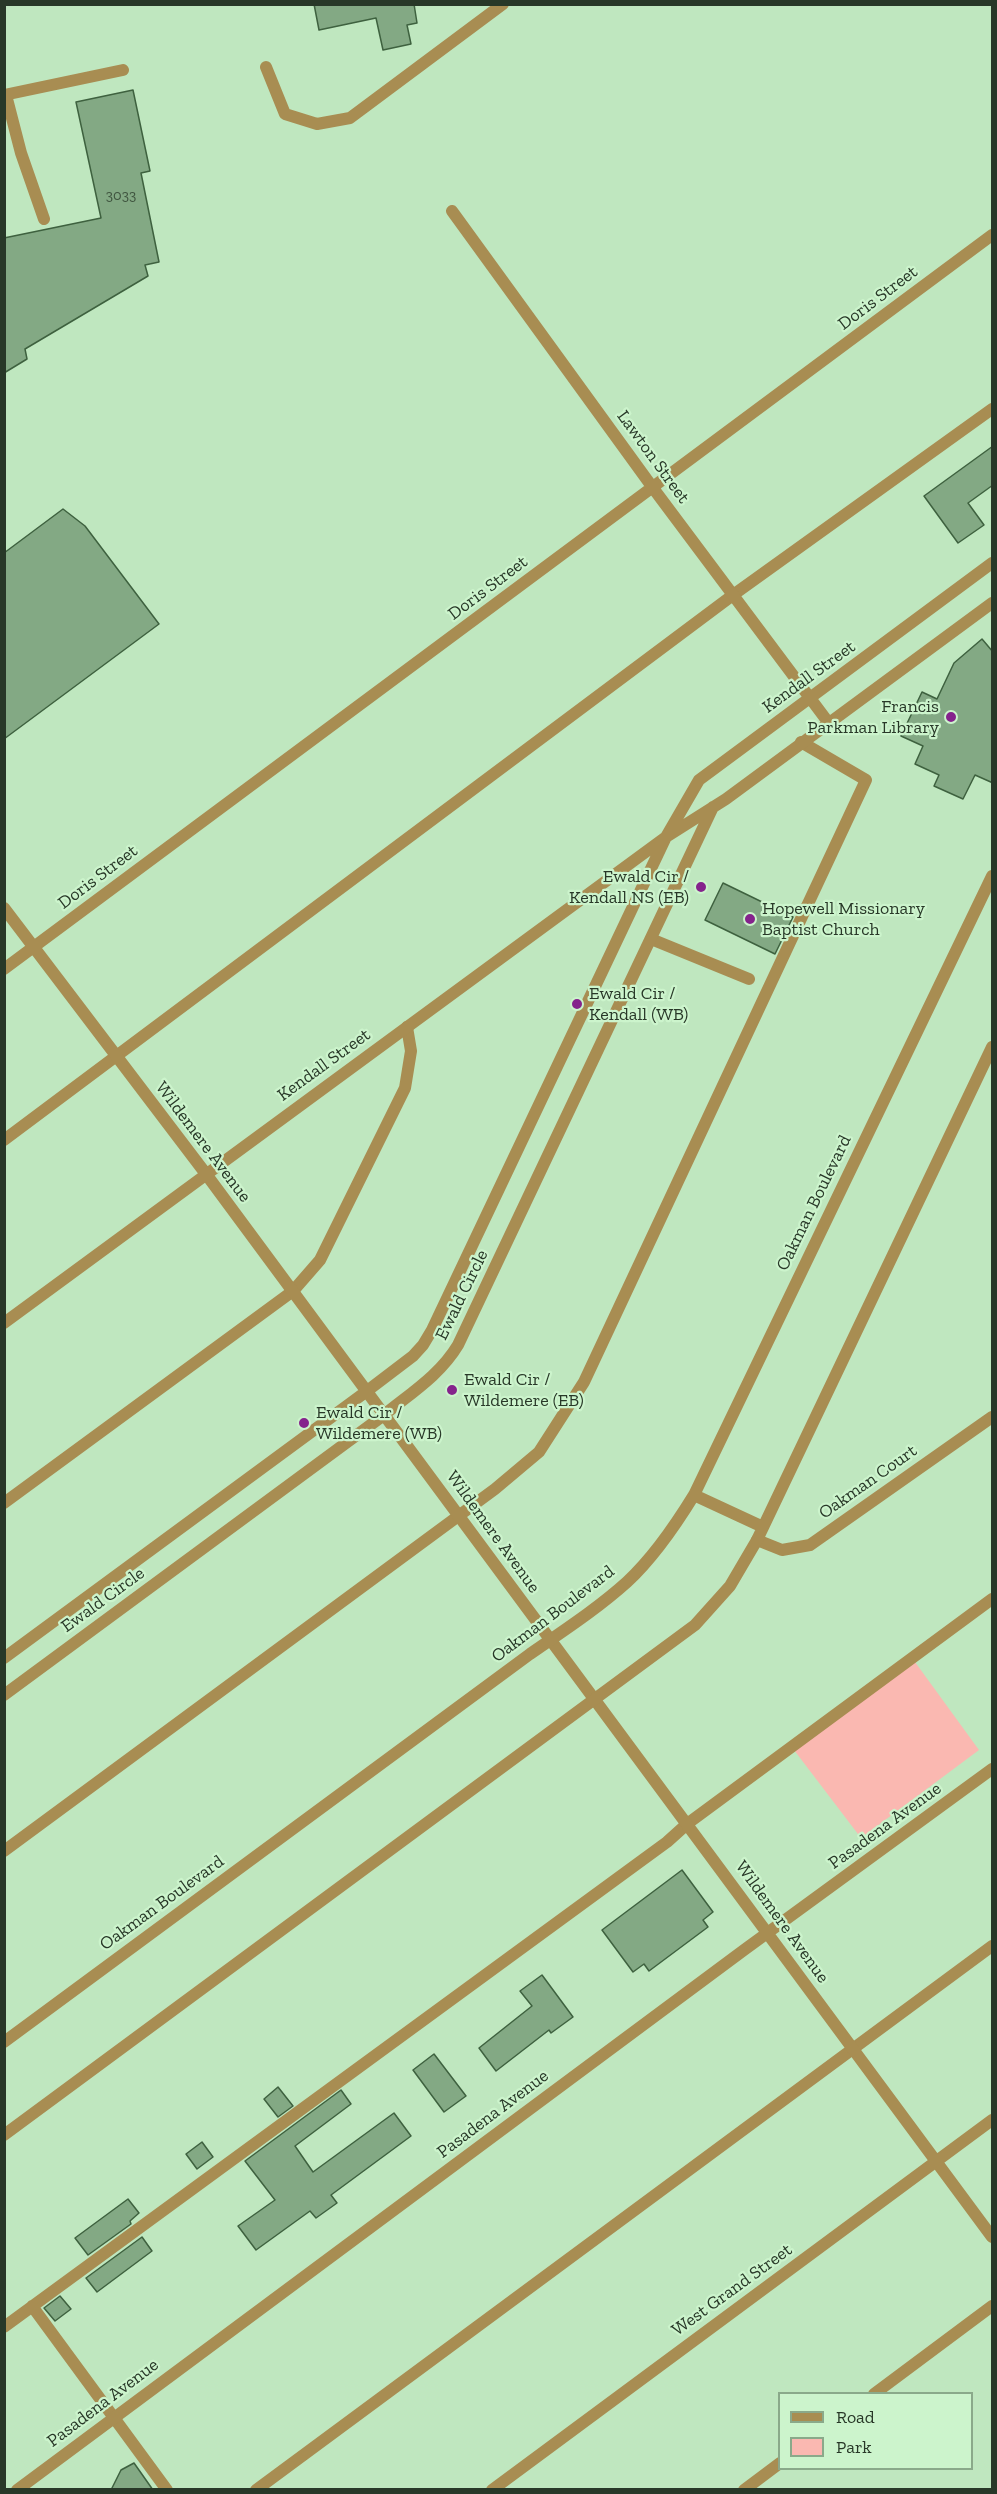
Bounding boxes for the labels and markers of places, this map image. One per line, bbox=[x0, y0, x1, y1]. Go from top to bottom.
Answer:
place label: Francis Parkman Library bbox=[807, 696, 939, 738]
marker: Francis Parkman Library bbox=[944, 710, 958, 724]
place label: Ewald Cir / Kendall NS (EB) bbox=[569, 866, 689, 908]
marker: Ewald Cir / Kendall NS (EB) bbox=[694, 880, 708, 894]
place label: Hopewell Missionary Baptist Church bbox=[762, 898, 925, 940]
marker: Hopewell Missionary Baptist Church bbox=[743, 912, 757, 926]
place label: Ewald Cir / Kendall (WB) bbox=[589, 983, 688, 1026]
marker: Ewald Cir / Kendall (WB) bbox=[570, 997, 584, 1011]
place label: Ewald Cir / Wildemere (EB) bbox=[464, 1369, 584, 1412]
marker: Ewald Cir / Wildemere (EB) bbox=[445, 1383, 459, 1397]
place label: Ewald Cir / Wildemere (WB) bbox=[316, 1402, 442, 1444]
marker: Ewald Cir / Wildemere (WB) bbox=[297, 1416, 311, 1430]

